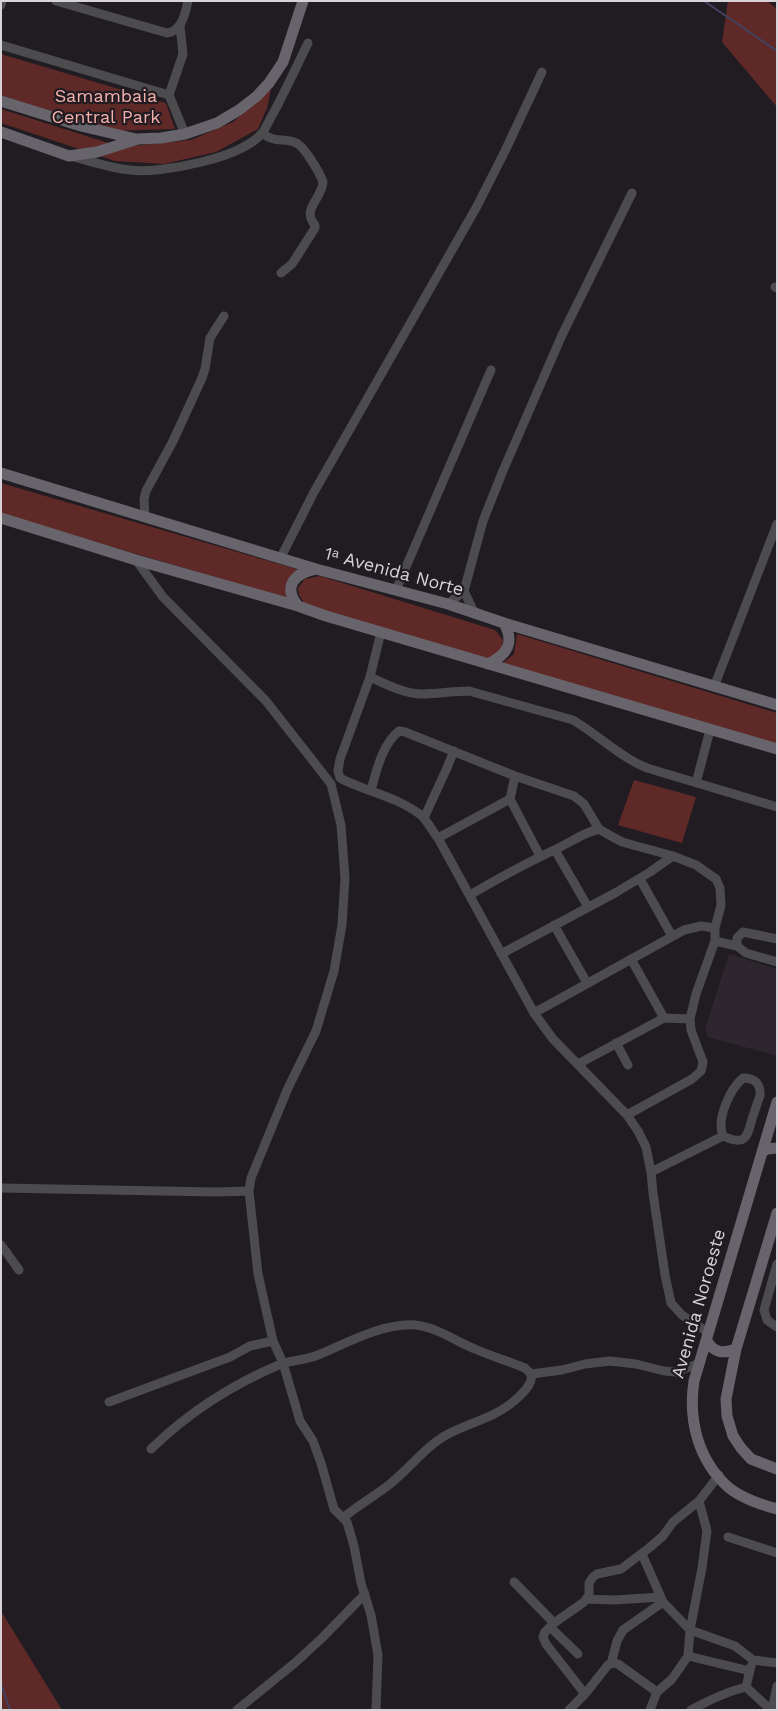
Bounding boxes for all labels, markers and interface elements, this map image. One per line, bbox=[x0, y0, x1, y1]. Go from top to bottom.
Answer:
park label: Samambaia Central Park bbox=[52, 86, 160, 128]
street label: 1ᵃ Avenida Norte bbox=[322, 543, 466, 601]
street label: Avenida Noroeste bbox=[667, 1227, 731, 1381]

